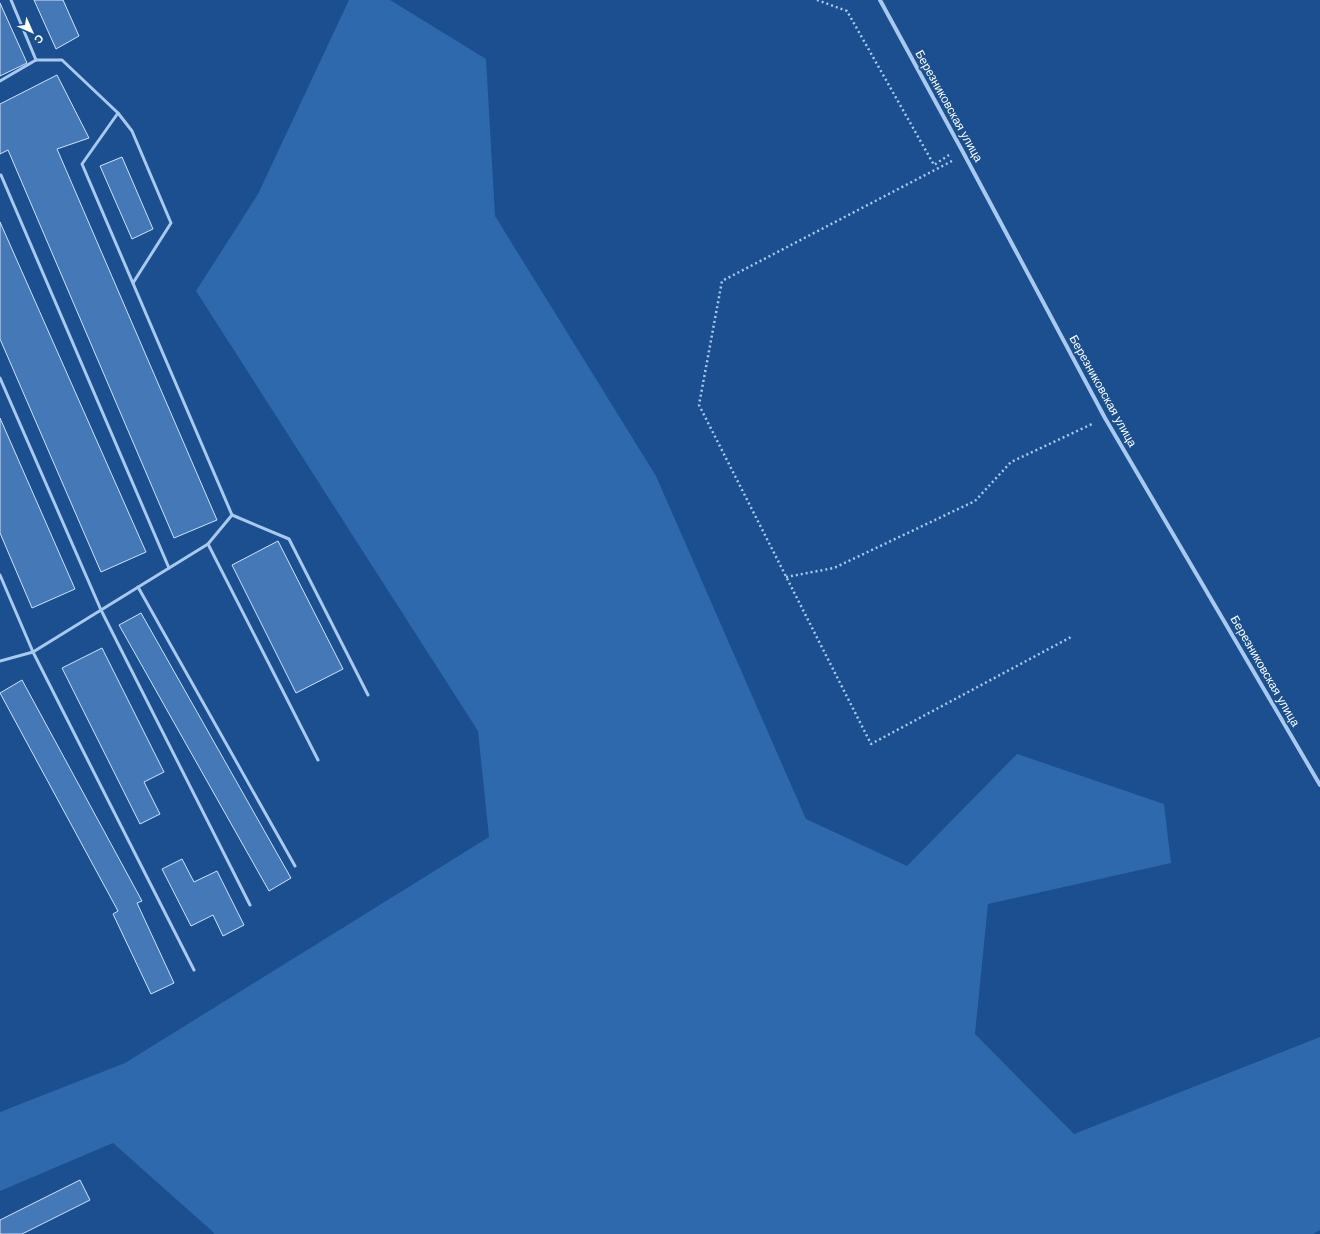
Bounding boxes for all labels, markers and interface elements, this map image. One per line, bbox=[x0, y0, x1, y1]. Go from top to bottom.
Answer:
north arrow bbox=[12, 12, 52, 52]
text: С bbox=[32, 32, 46, 46]
street label: Березниковская улица bbox=[912, 48, 986, 165]
street label: Березниковская улица bbox=[1066, 333, 1140, 450]
street label: Березниковская улица bbox=[1227, 613, 1303, 729]

